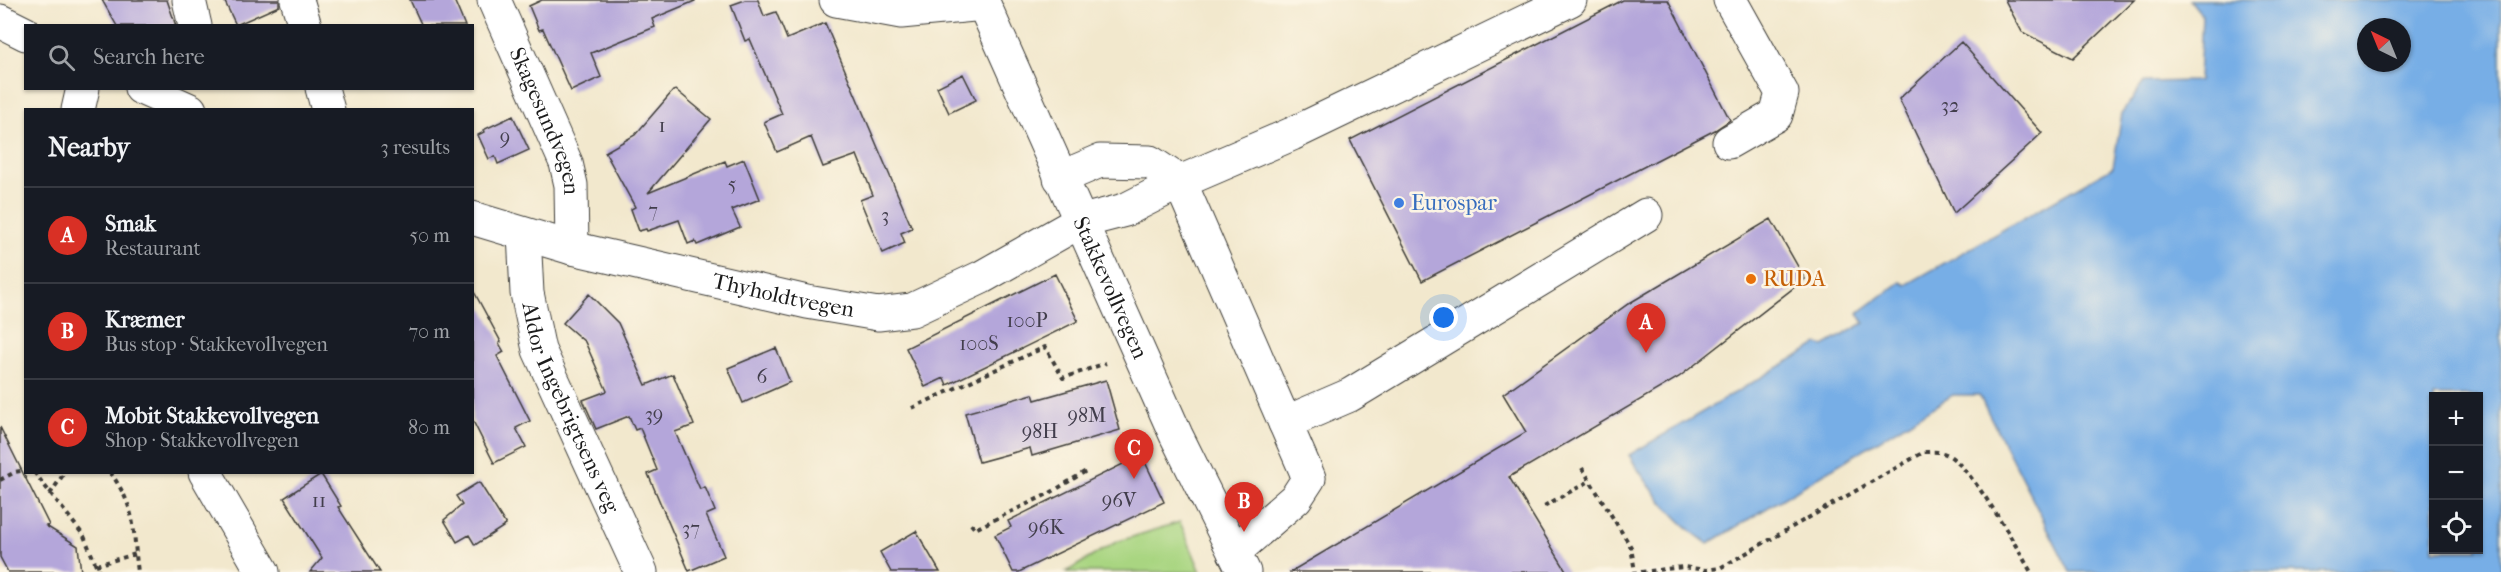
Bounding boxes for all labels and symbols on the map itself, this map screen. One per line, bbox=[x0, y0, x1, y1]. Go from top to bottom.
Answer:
north arrow bbox=[2357, 18, 2411, 72]
street label: Skagesundvegen bbox=[504, 43, 584, 195]
house number: 32 bbox=[1941, 94, 1959, 117]
house number: 1 bbox=[658, 114, 666, 137]
house number: 9 bbox=[500, 126, 510, 149]
house number: 5 bbox=[728, 173, 736, 196]
place label: Eurospar bbox=[1411, 190, 1497, 216]
marker: Eurospar bbox=[1392, 196, 1406, 210]
house number: 7 bbox=[648, 199, 658, 222]
house number: 3 bbox=[881, 204, 889, 227]
street label: Stakkevollvegen bbox=[1067, 213, 1153, 363]
place label: RUDA bbox=[1763, 266, 1827, 292]
street label: Thyholdtvegen bbox=[710, 268, 856, 323]
marker: RUDA bbox=[1744, 272, 1758, 286]
street label: Aldor Ingebrigtsens veg bbox=[516, 299, 625, 517]
your location bbox=[1429, 303, 1458, 332]
pin: A bbox=[1626, 304, 1666, 353]
house number: 100P bbox=[1006, 309, 1048, 332]
house number: 100S bbox=[959, 332, 999, 355]
house number: 6 bbox=[757, 365, 768, 388]
house number: 39 bbox=[645, 403, 663, 426]
house number: 98M bbox=[1068, 404, 1106, 427]
house number: 98H bbox=[1022, 420, 1058, 443]
pin: C bbox=[1114, 430, 1154, 479]
pin: B bbox=[1224, 482, 1264, 532]
house number: 11 bbox=[312, 489, 326, 512]
house number: 96V bbox=[1102, 489, 1137, 512]
house number: 96K bbox=[1028, 516, 1065, 539]
house number: 37 bbox=[682, 517, 700, 540]

